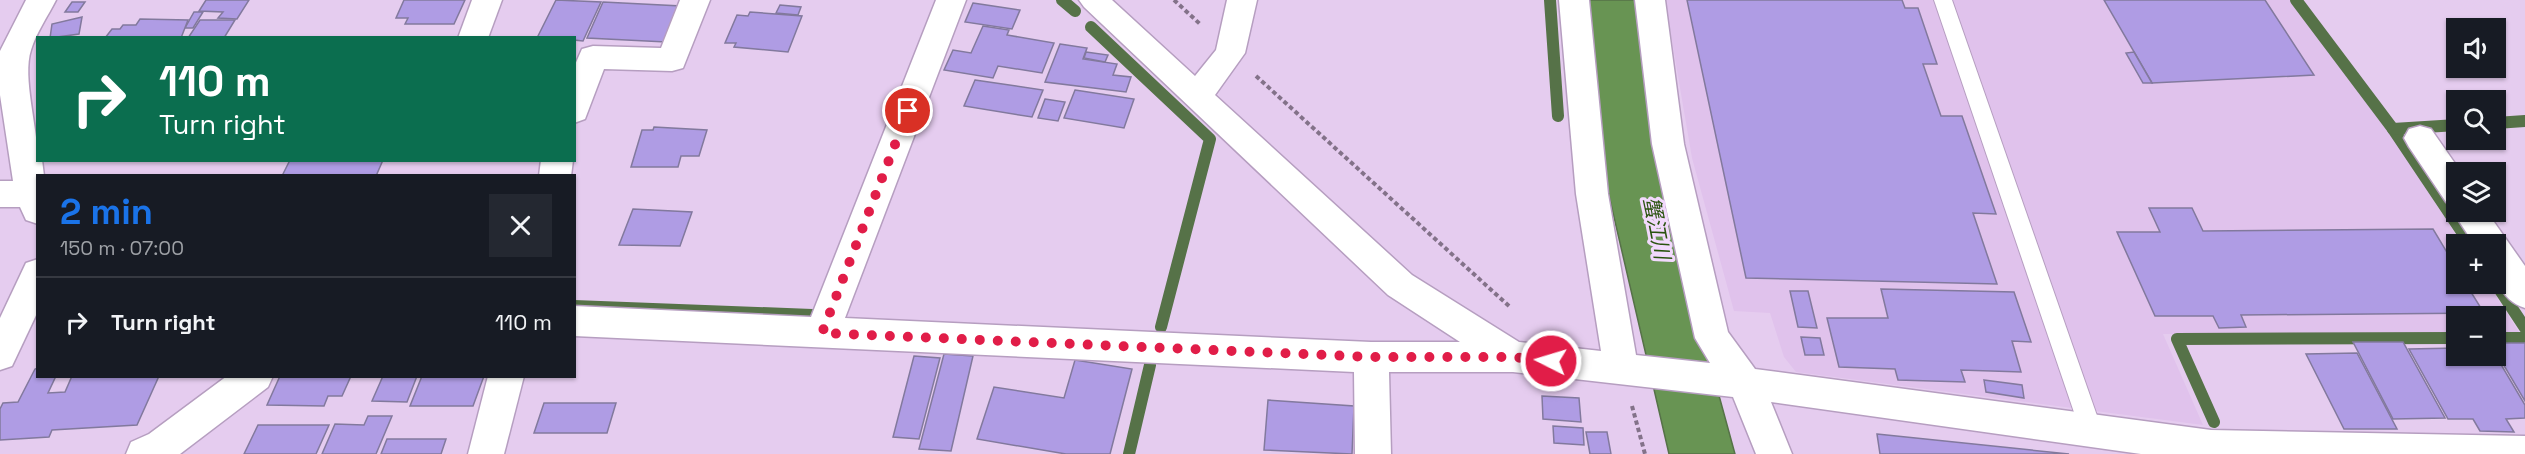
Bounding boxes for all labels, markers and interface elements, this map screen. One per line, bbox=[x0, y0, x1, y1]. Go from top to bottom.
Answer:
map controls bbox=[2446, 18, 2506, 366]
button: sound bbox=[2446, 18, 2506, 78]
text: 110 m bbox=[159, 55, 271, 108]
icon: right bbox=[60, 60, 138, 138]
pin bbox=[882, 85, 933, 136]
button: search bbox=[2446, 90, 2506, 150]
icon: arrive bbox=[891, 94, 924, 127]
text: Turn right bbox=[159, 107, 286, 142]
button: layers bbox=[2446, 162, 2506, 222]
text: 2 min bbox=[60, 189, 153, 235]
button: close bbox=[489, 194, 552, 257]
water label: 蟹江川 bbox=[1638, 195, 1677, 263]
button: + bbox=[2446, 234, 2506, 294]
text: 150 m · 07:00 bbox=[60, 235, 184, 261]
icon: right bbox=[60, 306, 93, 339]
button: − bbox=[2446, 306, 2506, 366]
text: Turn right bbox=[111, 308, 216, 336]
text: 110 m bbox=[495, 308, 552, 336]
position arrow bbox=[1519, 329, 1583, 393]

